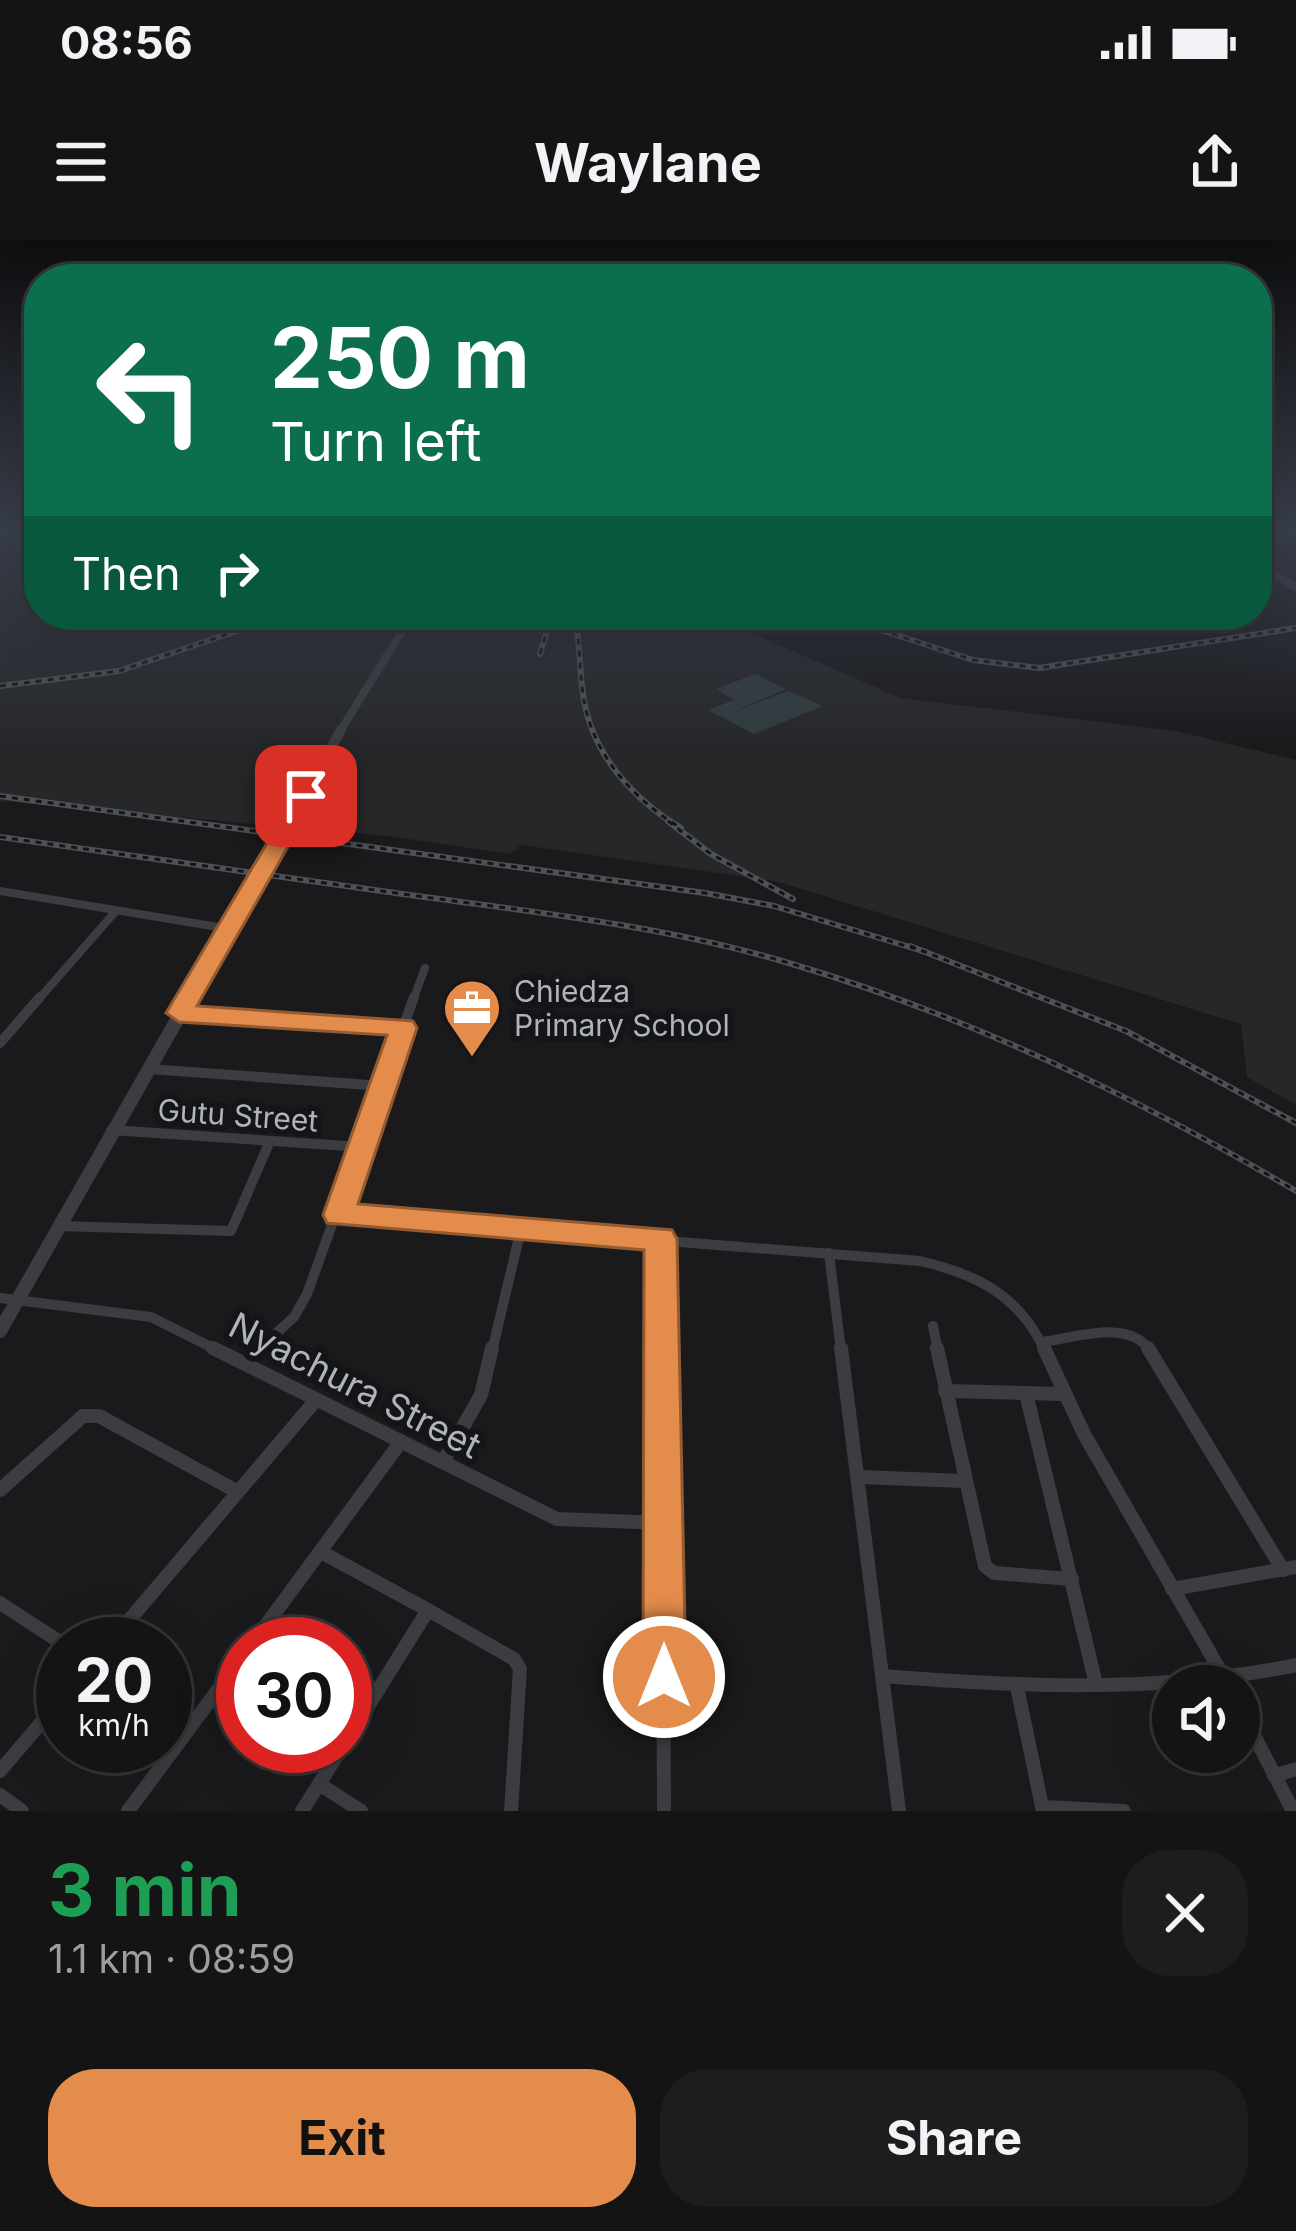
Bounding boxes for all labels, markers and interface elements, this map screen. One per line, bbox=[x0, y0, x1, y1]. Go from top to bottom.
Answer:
text: 08:56 bbox=[60, 15, 193, 70]
icon: menu bbox=[48, 129, 114, 195]
icon: share bbox=[1182, 129, 1248, 195]
text: Waylane bbox=[534, 130, 762, 195]
text: 250 m bbox=[270, 307, 530, 408]
icon: left bbox=[72, 312, 228, 468]
text: Turn left bbox=[270, 409, 481, 474]
icon: right bbox=[204, 540, 270, 606]
text: Then bbox=[72, 546, 180, 601]
pin bbox=[255, 745, 357, 847]
icon: arrive bbox=[273, 763, 339, 829]
place label: Chiedza Primary School bbox=[514, 973, 730, 1043]
office icon: Chiedza Primary School bbox=[441, 977, 503, 1059]
street label: Gutu Street bbox=[157, 1091, 320, 1139]
street label: Nyachura Street bbox=[222, 1303, 488, 1467]
position arrow bbox=[601, 1614, 727, 1740]
speed limit sign: 30 bbox=[216, 1617, 372, 1773]
text: 20 bbox=[75, 1644, 153, 1716]
map controls bbox=[1152, 1665, 1260, 1773]
button: sound bbox=[1152, 1665, 1260, 1773]
text: km/h bbox=[78, 1707, 150, 1743]
text: 3 min bbox=[48, 1846, 242, 1933]
button: close bbox=[1122, 1850, 1248, 1976]
text: 1.1 km · 08:59 bbox=[48, 1935, 295, 1982]
button: Exit bbox=[48, 2069, 636, 2207]
button: Share bbox=[660, 2069, 1248, 2207]

